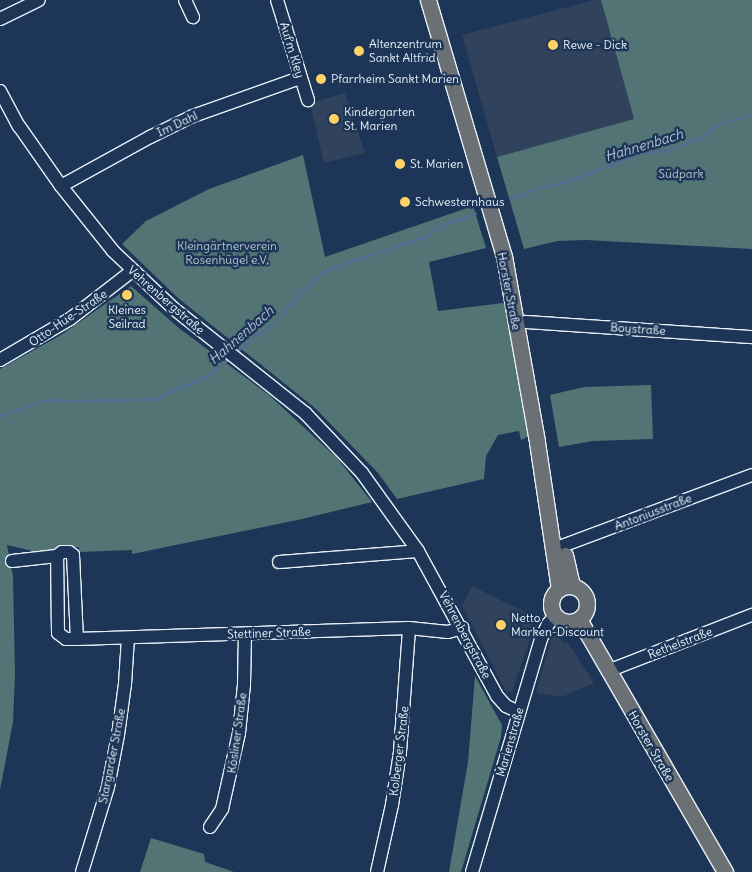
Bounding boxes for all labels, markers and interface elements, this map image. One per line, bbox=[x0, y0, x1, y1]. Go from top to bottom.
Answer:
street label: Auf'm Kley bbox=[277, 20, 307, 80]
place label: Altenzentrum Sankt Altfrid bbox=[369, 37, 442, 65]
place label: Rewe - Dick bbox=[563, 38, 627, 52]
marker: Rewe - Dick bbox=[547, 39, 559, 51]
marker: Altenzentrum Sankt Altfrid bbox=[353, 45, 365, 57]
place label: Pfarrheim Sankt Marien bbox=[331, 72, 459, 86]
marker: Pfarrheim Sankt Marien bbox=[315, 73, 327, 85]
place label: Kindergarten St. Marien bbox=[344, 105, 415, 133]
street label: Im Dahl bbox=[154, 108, 200, 140]
marker: Kindergarten St. Marien bbox=[328, 113, 340, 125]
water label: Hahnenbach bbox=[603, 125, 685, 165]
place label: St. Marien bbox=[410, 157, 463, 171]
marker: St. Marien bbox=[394, 158, 406, 170]
park label: Südpark bbox=[658, 167, 704, 181]
place label: Schwesternhaus bbox=[415, 195, 504, 209]
marker: Schwesternhaus bbox=[399, 196, 411, 208]
park label: Kleingärtnerverein Rosenhügel e.V. bbox=[177, 239, 277, 267]
street label: Horster Straße bbox=[494, 251, 524, 331]
street label: Vehrenbergstraße bbox=[125, 263, 207, 337]
street label: Otto-Hue-Straße bbox=[26, 287, 110, 349]
marker: Kleines Seilrad bbox=[121, 289, 133, 301]
water label: Hahnenbach bbox=[205, 302, 277, 368]
place label: Kleines Seilrad bbox=[108, 303, 146, 331]
street label: Boystraße bbox=[610, 320, 666, 338]
street label: Antoniusstraße bbox=[612, 491, 694, 533]
street label: Vehrenbergstraße bbox=[436, 589, 494, 681]
place label: Netto Marken-Discount bbox=[511, 611, 604, 639]
marker: Netto Marken-Discount bbox=[495, 619, 507, 631]
street label: Stettiner Straße bbox=[227, 624, 311, 642]
street label: Rethelstraße bbox=[646, 624, 714, 662]
street label: Kösliner Straße bbox=[224, 692, 250, 774]
street label: Kolberger Straße bbox=[386, 705, 412, 797]
street label: Marienstraße bbox=[493, 706, 527, 778]
street label: Stargarder Straße bbox=[96, 707, 128, 805]
street label: Horster Straße bbox=[625, 708, 677, 784]

